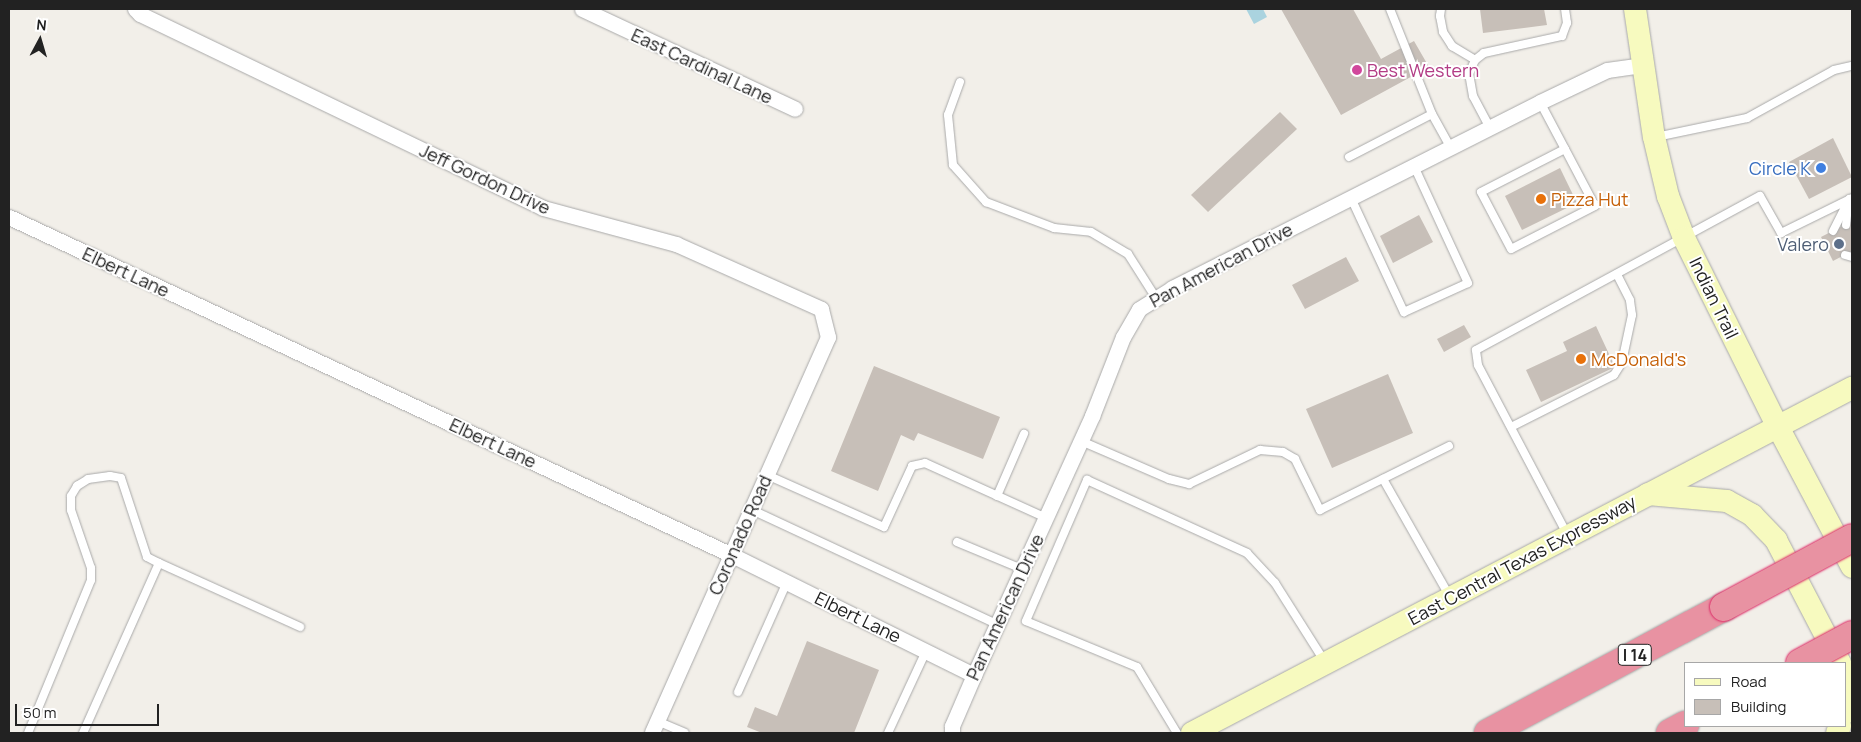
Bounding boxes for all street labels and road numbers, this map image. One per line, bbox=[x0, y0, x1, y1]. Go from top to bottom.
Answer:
street label: East Cardinal Lane bbox=[628, 24, 776, 108]
street label: Jeff Gordon Drive bbox=[416, 139, 554, 219]
street label: Pan American Drive bbox=[1146, 218, 1296, 312]
street label: Elbert Lane bbox=[79, 243, 173, 301]
street label: Indian Trail bbox=[1685, 254, 1743, 342]
street label: Elbert Lane bbox=[446, 414, 540, 472]
street label: Coronado Road bbox=[704, 472, 776, 598]
street label: East Central Texas Expressway bbox=[1404, 491, 1640, 629]
street label: Pan American Drive bbox=[962, 530, 1048, 684]
street label: Elbert Lane bbox=[811, 587, 905, 647]
road number: I 14 bbox=[1618, 642, 1652, 668]

